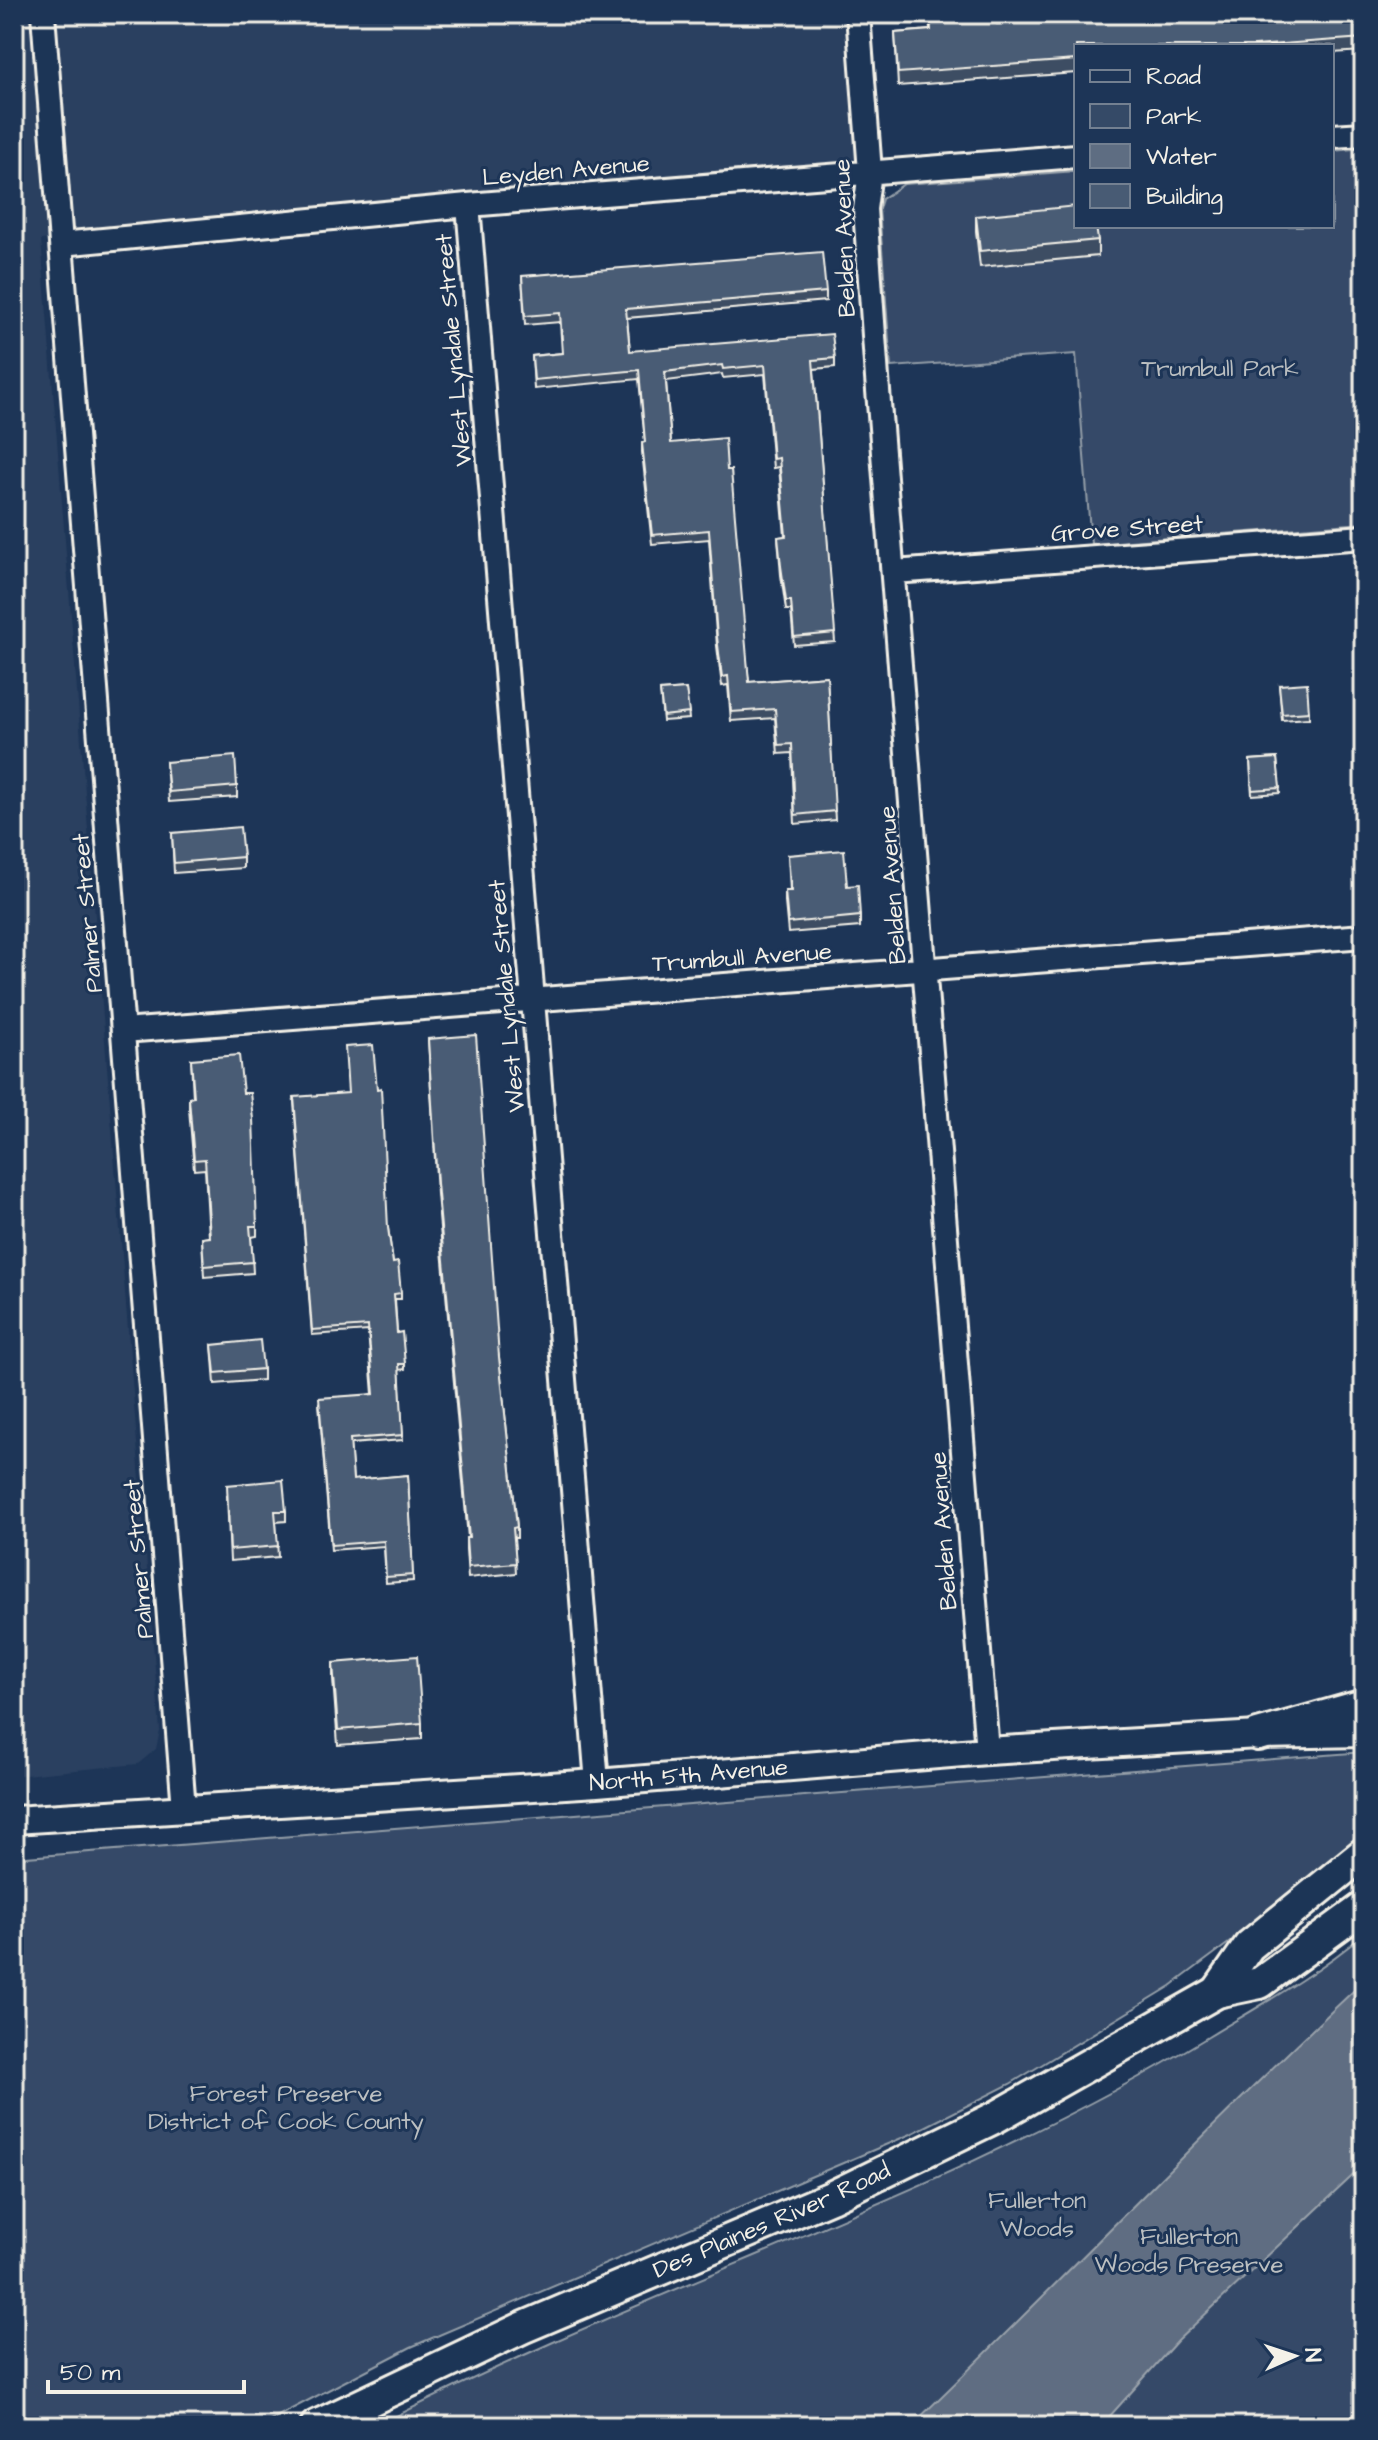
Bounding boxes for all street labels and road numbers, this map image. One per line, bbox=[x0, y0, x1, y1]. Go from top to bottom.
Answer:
street label: Leyden Avenue bbox=[481, 147, 651, 196]
street label: Belden Avenue bbox=[825, 158, 865, 318]
street label: West Lyndale Street bbox=[427, 232, 482, 468]
street label: Grove Street bbox=[1050, 507, 1205, 551]
street label: Belden Avenue bbox=[871, 805, 915, 965]
street label: Palmer Street bbox=[64, 832, 112, 994]
street label: West Lyndale Street bbox=[480, 878, 535, 1114]
street label: Trumbull Avenue bbox=[651, 935, 833, 981]
street label: Belden Avenue bbox=[922, 1451, 966, 1611]
street label: Palmer Street bbox=[115, 1478, 163, 1640]
street label: North 5th Avenue bbox=[588, 1750, 789, 1800]
street label: Des Plaines River Road bbox=[648, 2154, 896, 2287]

